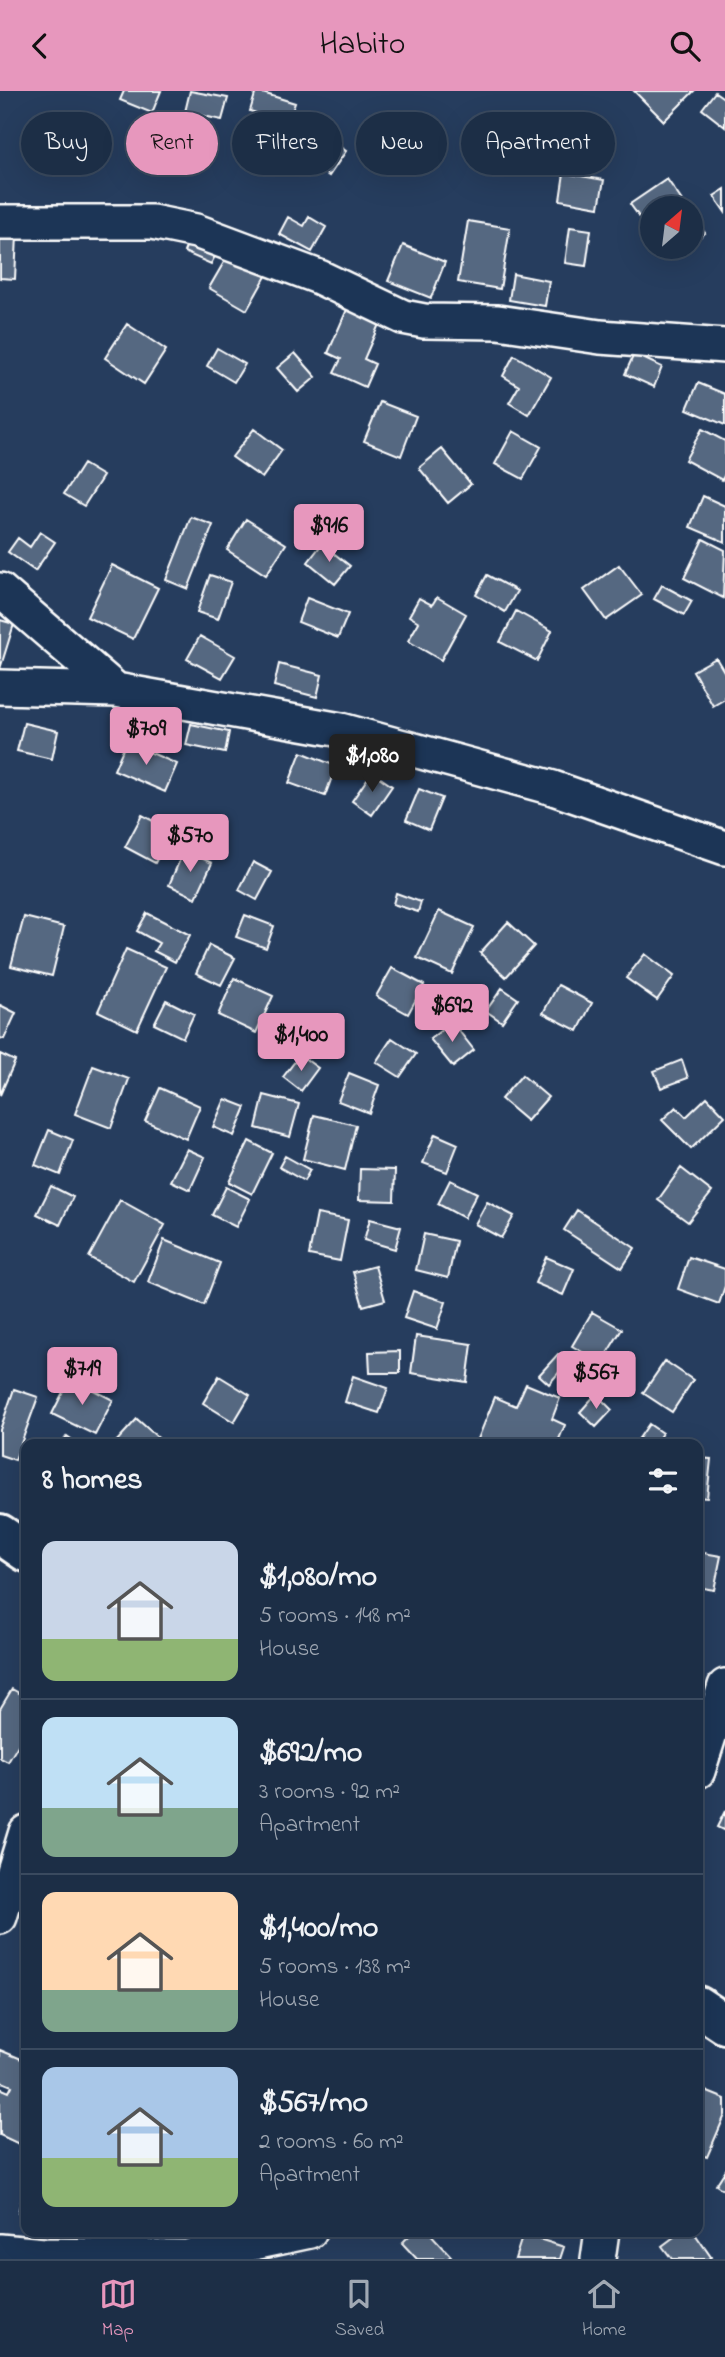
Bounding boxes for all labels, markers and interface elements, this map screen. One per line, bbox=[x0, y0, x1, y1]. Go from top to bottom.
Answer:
text: Habito bbox=[320, 22, 405, 69]
icon: back bbox=[21, 27, 59, 65]
icon: search bbox=[666, 27, 704, 65]
chip: Buy bbox=[21, 112, 112, 175]
chip: Rent bbox=[126, 112, 218, 175]
chip: Filters bbox=[232, 112, 342, 175]
chip: New bbox=[356, 112, 447, 175]
chip: Apartment bbox=[461, 112, 615, 175]
north arrow bbox=[640, 196, 704, 259]
map controls bbox=[640, 196, 703, 259]
pin: $916 bbox=[288, 505, 370, 564]
text: $916 bbox=[310, 510, 348, 543]
pin: $709 bbox=[105, 707, 187, 767]
text: $709 bbox=[126, 713, 166, 746]
pin: $1,080 bbox=[315, 735, 429, 794]
text: $1,080 bbox=[345, 740, 399, 773]
pin: $570 bbox=[149, 815, 231, 874]
text: $570 bbox=[167, 820, 213, 853]
pin: $692 bbox=[411, 985, 493, 1044]
text: $692 bbox=[431, 990, 473, 1023]
pin: $1,400 bbox=[244, 1013, 358, 1073]
text: $1,400 bbox=[274, 1019, 328, 1052]
pin: $719 bbox=[41, 1347, 123, 1407]
pin: $567 bbox=[555, 1351, 637, 1411]
text: $719 bbox=[63, 1353, 101, 1386]
text: $567 bbox=[573, 1357, 619, 1390]
text: 8 homes bbox=[42, 1459, 143, 1503]
icon: filters bbox=[644, 1462, 682, 1500]
text: $1,080/mo bbox=[259, 1556, 377, 1600]
icon: home bbox=[98, 1569, 182, 1653]
text: 5 rooms · 148 m² bbox=[259, 1600, 411, 1633]
text: House bbox=[259, 1633, 319, 1666]
text: $692/mo bbox=[259, 1732, 362, 1776]
icon: home bbox=[98, 1745, 182, 1829]
text: 3 rooms · 92 m² bbox=[259, 1776, 400, 1809]
text: Apartment bbox=[259, 1809, 360, 1842]
text: $1,400/mo bbox=[259, 1907, 378, 1951]
icon: home bbox=[98, 1920, 182, 2004]
text: 5 rooms · 138 m² bbox=[259, 1951, 411, 1984]
text: House bbox=[259, 1984, 319, 2017]
text: $567/mo bbox=[259, 2082, 368, 2126]
icon: home bbox=[98, 2095, 182, 2179]
text: 2 rooms · 60 m² bbox=[259, 2126, 404, 2159]
text: Apartment bbox=[259, 2159, 360, 2192]
tab: Map bbox=[99, 2275, 137, 2344]
tab: Saved bbox=[335, 2275, 384, 2344]
tab: Home bbox=[582, 2275, 626, 2344]

